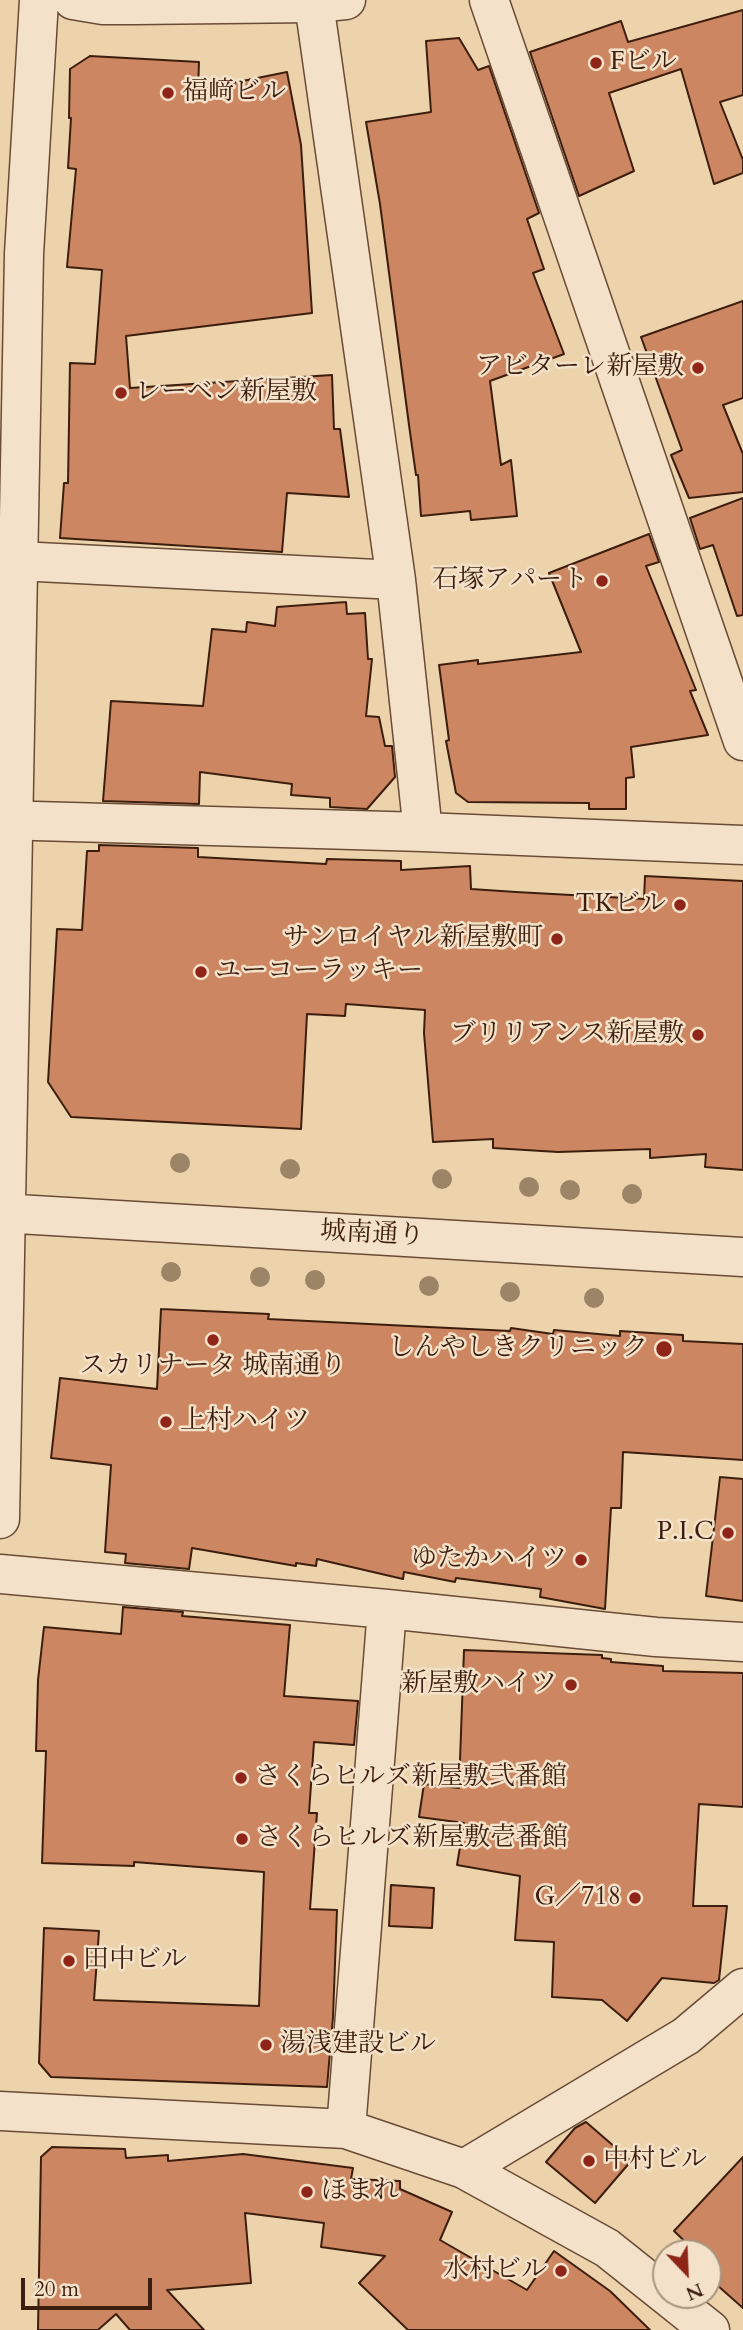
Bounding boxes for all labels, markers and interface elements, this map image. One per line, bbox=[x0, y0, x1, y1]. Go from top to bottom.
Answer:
place label: Fビル bbox=[610, 47, 677, 79]
marker: Fビル bbox=[588, 55, 604, 71]
place label: 福﨑ビル bbox=[182, 77, 286, 109]
marker: 福﨑ビル bbox=[160, 85, 176, 101]
place label: アビターレ新屋敷 bbox=[476, 352, 684, 384]
marker: アビターレ新屋敷 bbox=[690, 360, 706, 376]
place label: レーベン新屋敷 bbox=[135, 377, 317, 409]
marker: レーベン新屋敷 bbox=[113, 385, 129, 401]
place label: 石塚アパート bbox=[432, 565, 588, 597]
marker: 石塚アパート bbox=[594, 573, 610, 589]
place label: TKビル bbox=[576, 889, 666, 921]
marker: TKビル bbox=[672, 897, 688, 913]
place label: サンロイヤル新屋敷町 bbox=[283, 923, 543, 955]
marker: サンロイヤル新屋敷町 bbox=[549, 931, 565, 947]
place label: ユーコーラッキー bbox=[215, 956, 423, 988]
marker: ユーコーラッキー bbox=[193, 964, 209, 980]
place label: ブリリアンス新屋敷 bbox=[450, 1019, 684, 1051]
marker: ブリリアンス新屋敷 bbox=[690, 1027, 706, 1043]
street label: 城南通り bbox=[319, 1217, 425, 1253]
marker: スカリナータ 城南通り bbox=[205, 1332, 221, 1348]
place label: しんやしきクリニック bbox=[388, 1333, 648, 1365]
marker: しんやしきクリニック bbox=[654, 1339, 674, 1359]
place label: スカリナータ 城南通り bbox=[80, 1351, 346, 1383]
place label: 上村ハイツ bbox=[180, 1406, 310, 1438]
marker: 上村ハイツ bbox=[158, 1414, 174, 1430]
place label: P.I.C bbox=[657, 1517, 714, 1549]
marker: P.I.C bbox=[720, 1525, 736, 1541]
place label: ゆたかハイツ bbox=[411, 1544, 567, 1576]
marker: ゆたかハイツ bbox=[573, 1552, 589, 1568]
place label: 新屋敷ハイツ bbox=[401, 1669, 557, 1701]
marker: 新屋敷ハイツ bbox=[563, 1677, 579, 1693]
place label: さくらヒルズ新屋敷弐番館 bbox=[255, 1762, 567, 1794]
marker: さくらヒルズ新屋敷弐番館 bbox=[233, 1770, 249, 1786]
place label: さくらヒルズ新屋敷壱番館 bbox=[256, 1823, 568, 1855]
marker: さくらヒルズ新屋敷壱番館 bbox=[234, 1831, 250, 1847]
place label: G／718 bbox=[534, 1882, 621, 1914]
marker: G／718 bbox=[627, 1890, 643, 1906]
place label: 田中ビル bbox=[83, 1945, 187, 1977]
marker: 田中ビル bbox=[61, 1953, 77, 1969]
place label: 湯浅建設ビル bbox=[280, 2029, 436, 2061]
marker: 湯浅建設ビル bbox=[258, 2037, 274, 2053]
place label: 中村ビル bbox=[603, 2145, 707, 2177]
marker: 中村ビル bbox=[581, 2153, 597, 2169]
place label: ほまれ bbox=[321, 2176, 399, 2208]
marker: ほまれ bbox=[299, 2184, 315, 2200]
north arrow bbox=[652, 2239, 722, 2309]
place label: 水村ビル bbox=[443, 2255, 547, 2287]
marker: 水村ビル bbox=[553, 2263, 569, 2279]
scale bar bbox=[24, 2264, 156, 2308]
text: 20 m bbox=[34, 2275, 79, 2304]
text: N bbox=[682, 2276, 707, 2307]

